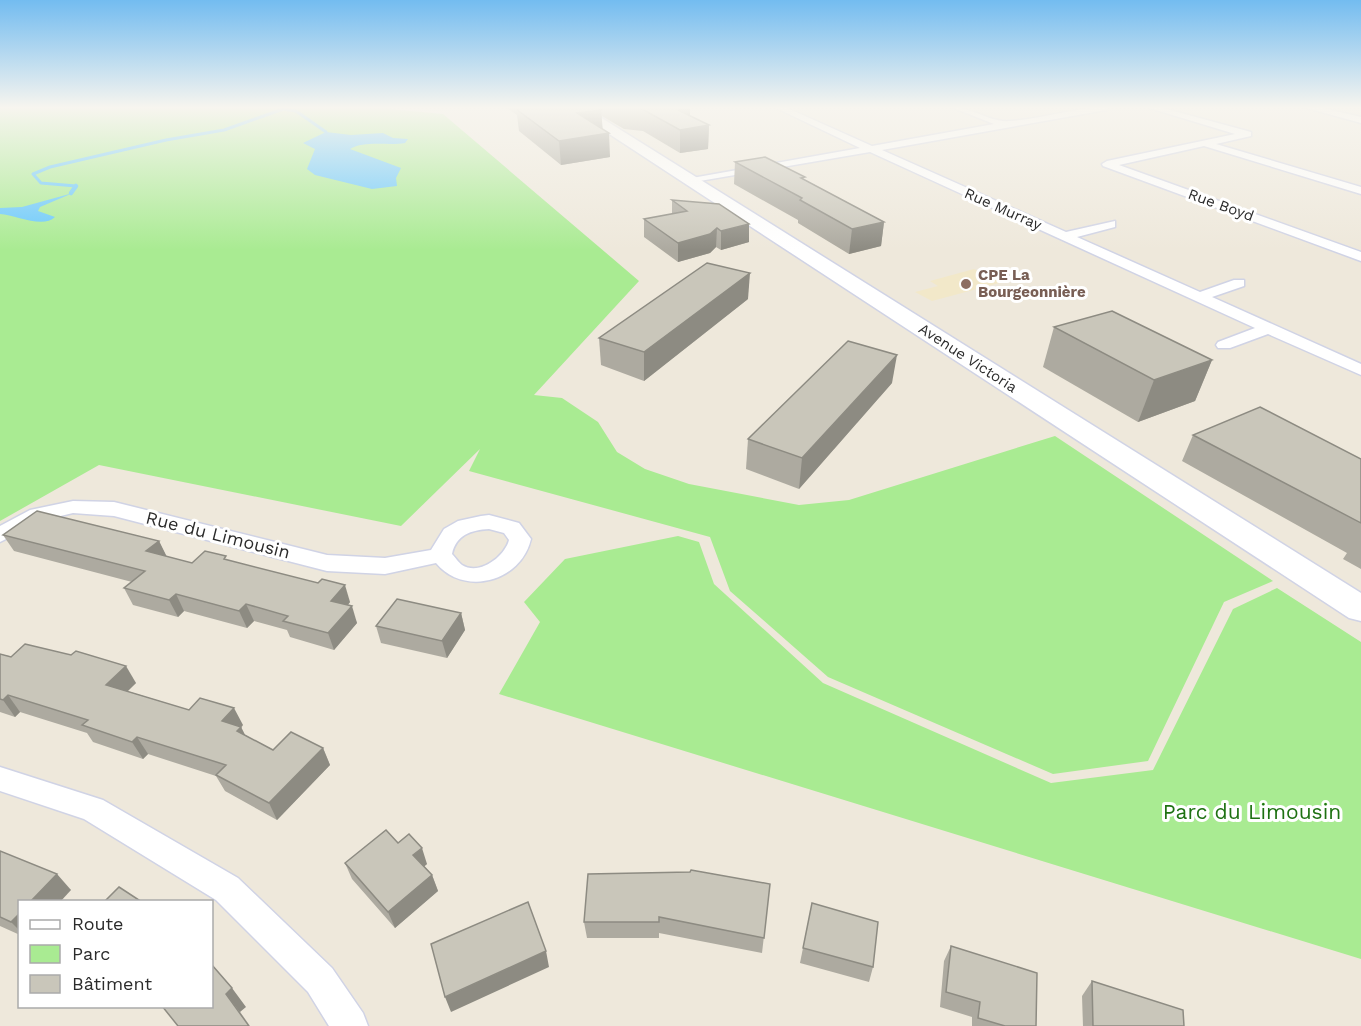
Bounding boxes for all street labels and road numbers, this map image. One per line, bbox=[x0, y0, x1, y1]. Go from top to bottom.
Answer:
street label: Rue Murray bbox=[962, 184, 1045, 234]
street label: Rue Boyd bbox=[1186, 185, 1256, 225]
street label: Avenue Victoria bbox=[915, 320, 1021, 397]
street label: Rue du Limousin bbox=[144, 506, 292, 563]

